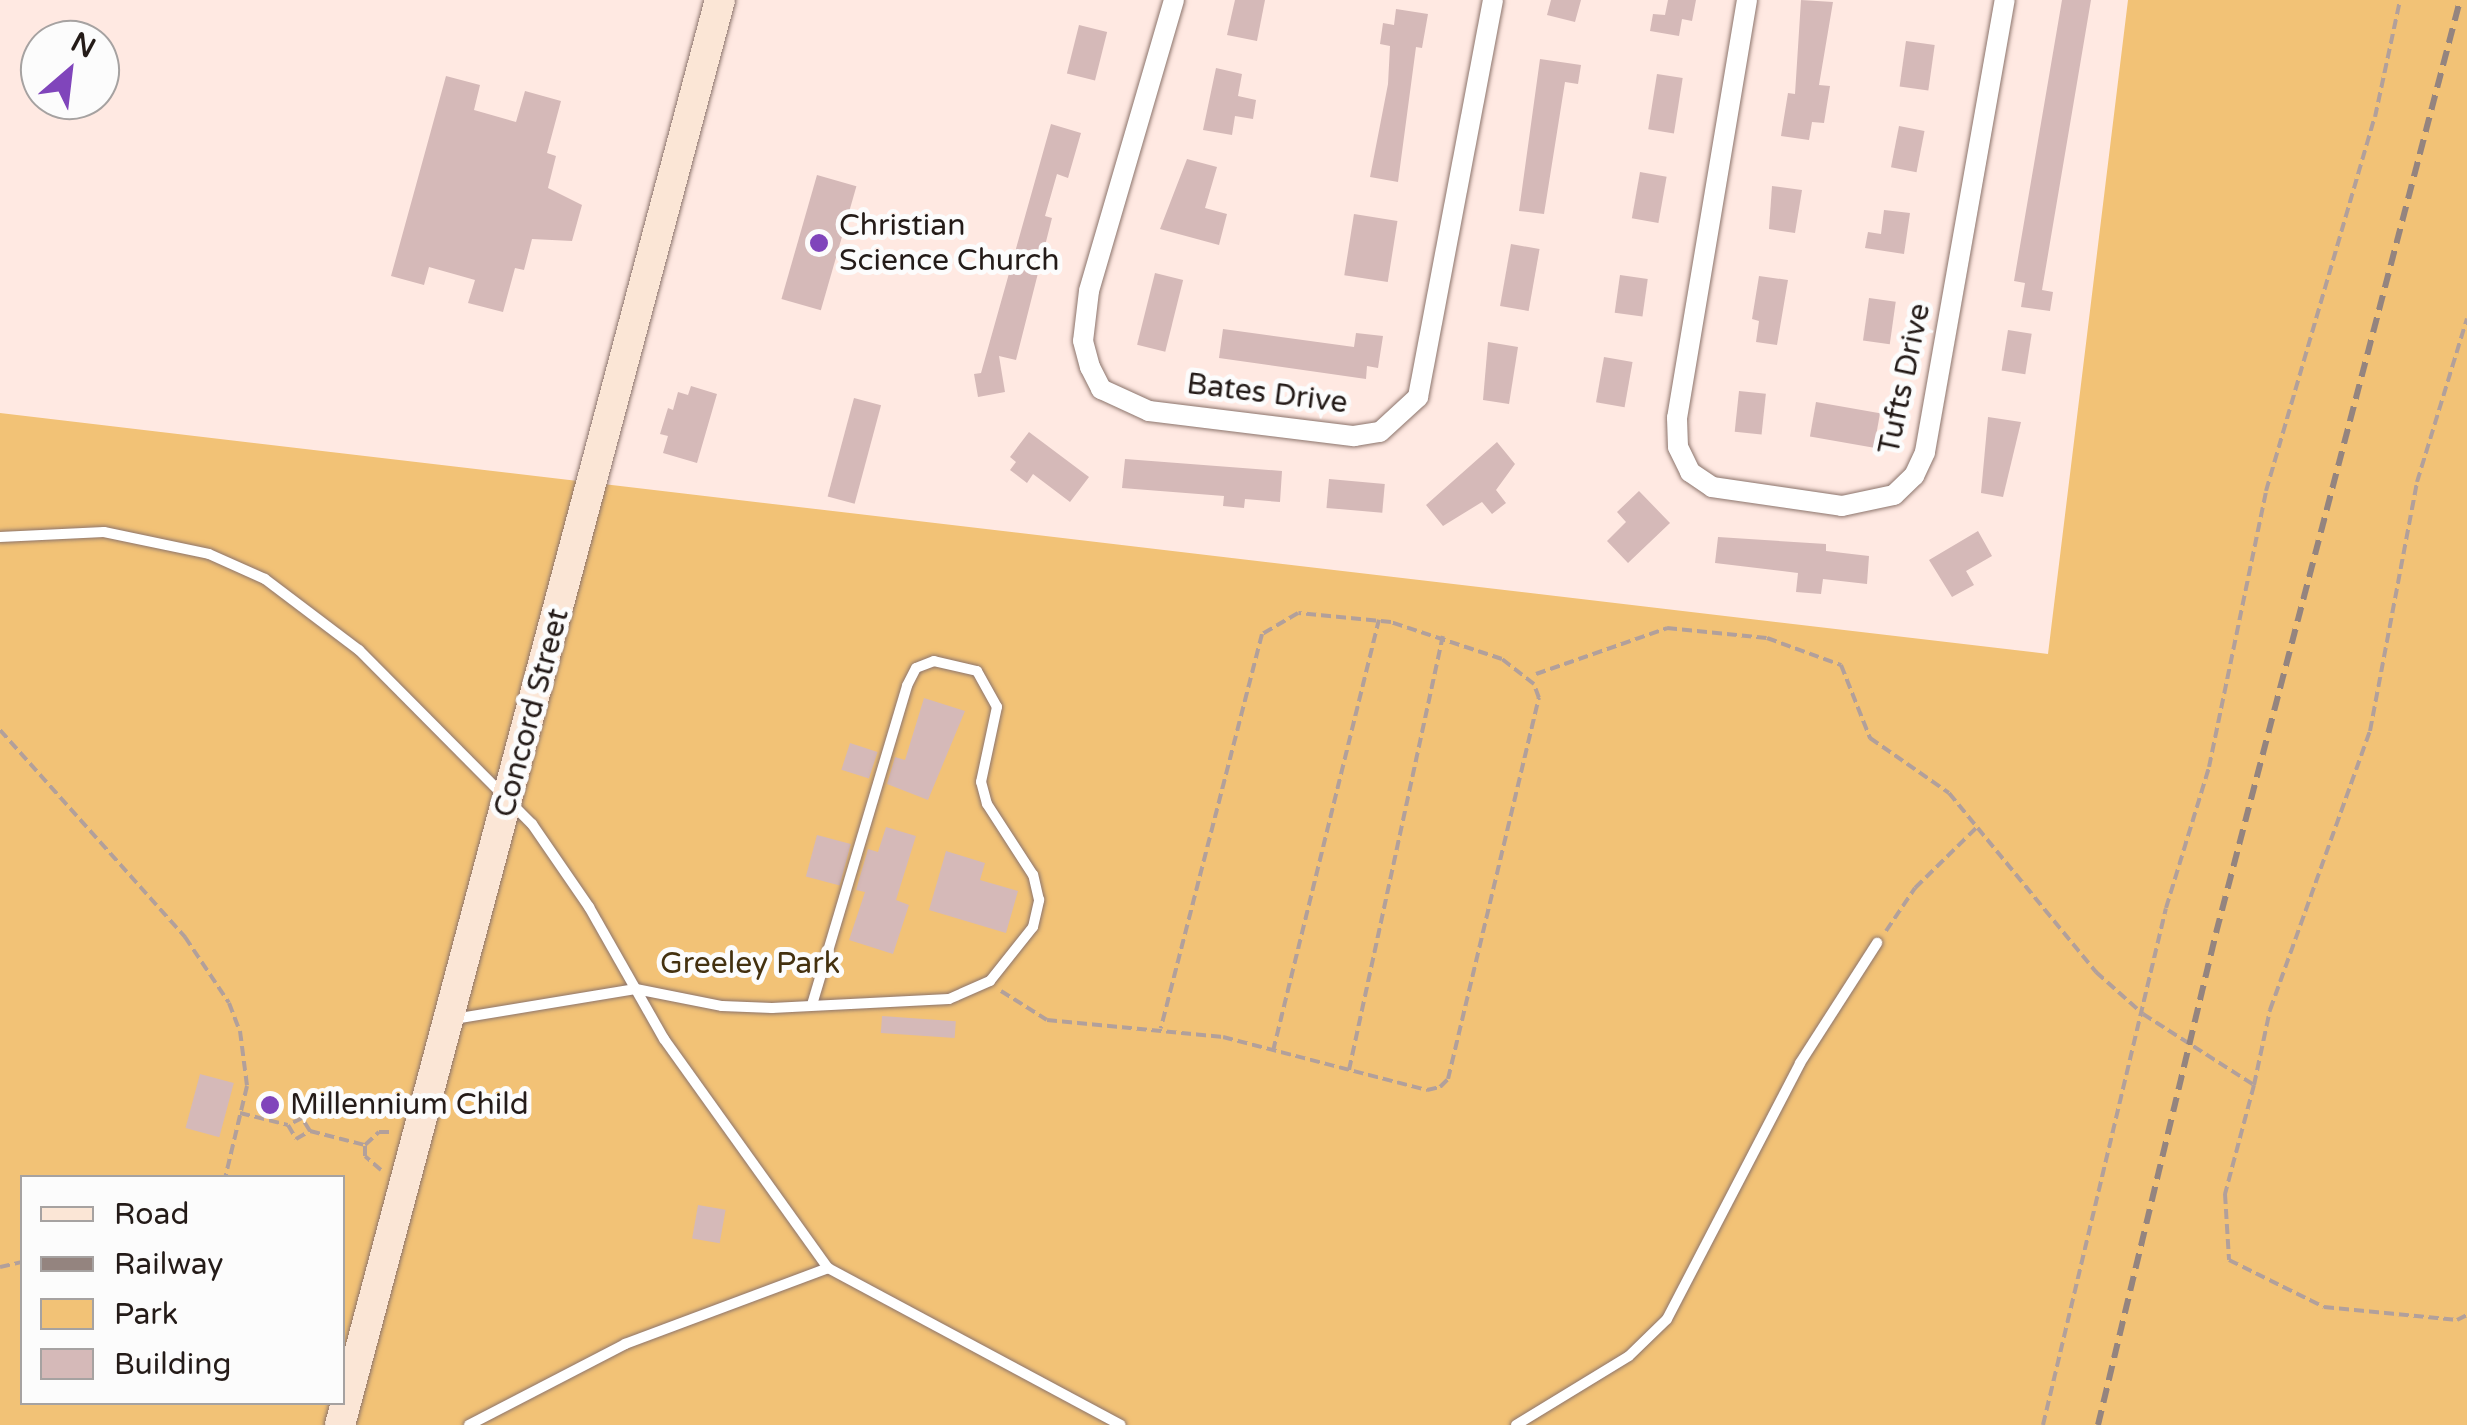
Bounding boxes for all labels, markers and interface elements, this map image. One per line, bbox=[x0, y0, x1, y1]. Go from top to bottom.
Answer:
north arrow bbox=[20, 20, 120, 120]
text: N bbox=[65, 25, 101, 66]
place label: Christian Science Church bbox=[839, 208, 1059, 278]
marker: Christian Science Church bbox=[808, 232, 830, 254]
street label: Tufts Drive bbox=[1871, 300, 1939, 458]
street label: Bates Drive bbox=[1185, 366, 1349, 422]
street label: Concord Street bbox=[487, 605, 577, 821]
park label: Greeley Park bbox=[660, 946, 840, 982]
place label: Millennium Child bbox=[290, 1087, 529, 1123]
marker: Millennium Child bbox=[259, 1094, 281, 1116]
legend bbox=[20, 1175, 345, 1405]
text: Road bbox=[114, 1196, 189, 1233]
text: Railway bbox=[114, 1246, 223, 1283]
text: Park bbox=[114, 1296, 178, 1333]
text: Building bbox=[114, 1346, 231, 1383]

